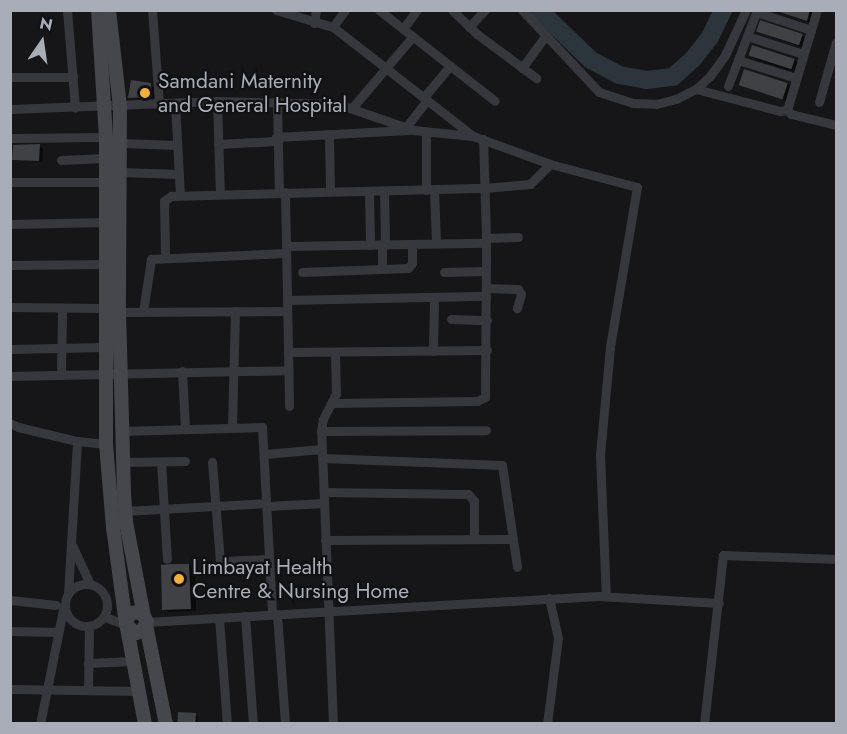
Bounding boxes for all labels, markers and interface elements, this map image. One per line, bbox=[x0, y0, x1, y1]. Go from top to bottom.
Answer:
text: N bbox=[37, 11, 55, 37]
north arrow bbox=[12, 12, 72, 72]
place label: Samdani Maternity and General Hospital bbox=[158, 68, 347, 118]
marker: Samdani Maternity and General Hospital bbox=[136, 84, 154, 102]
place label: Limbayat Health Centre & Nursing Home bbox=[192, 554, 409, 604]
marker: Limbayat Health Centre & Nursing Home bbox=[170, 570, 188, 588]

